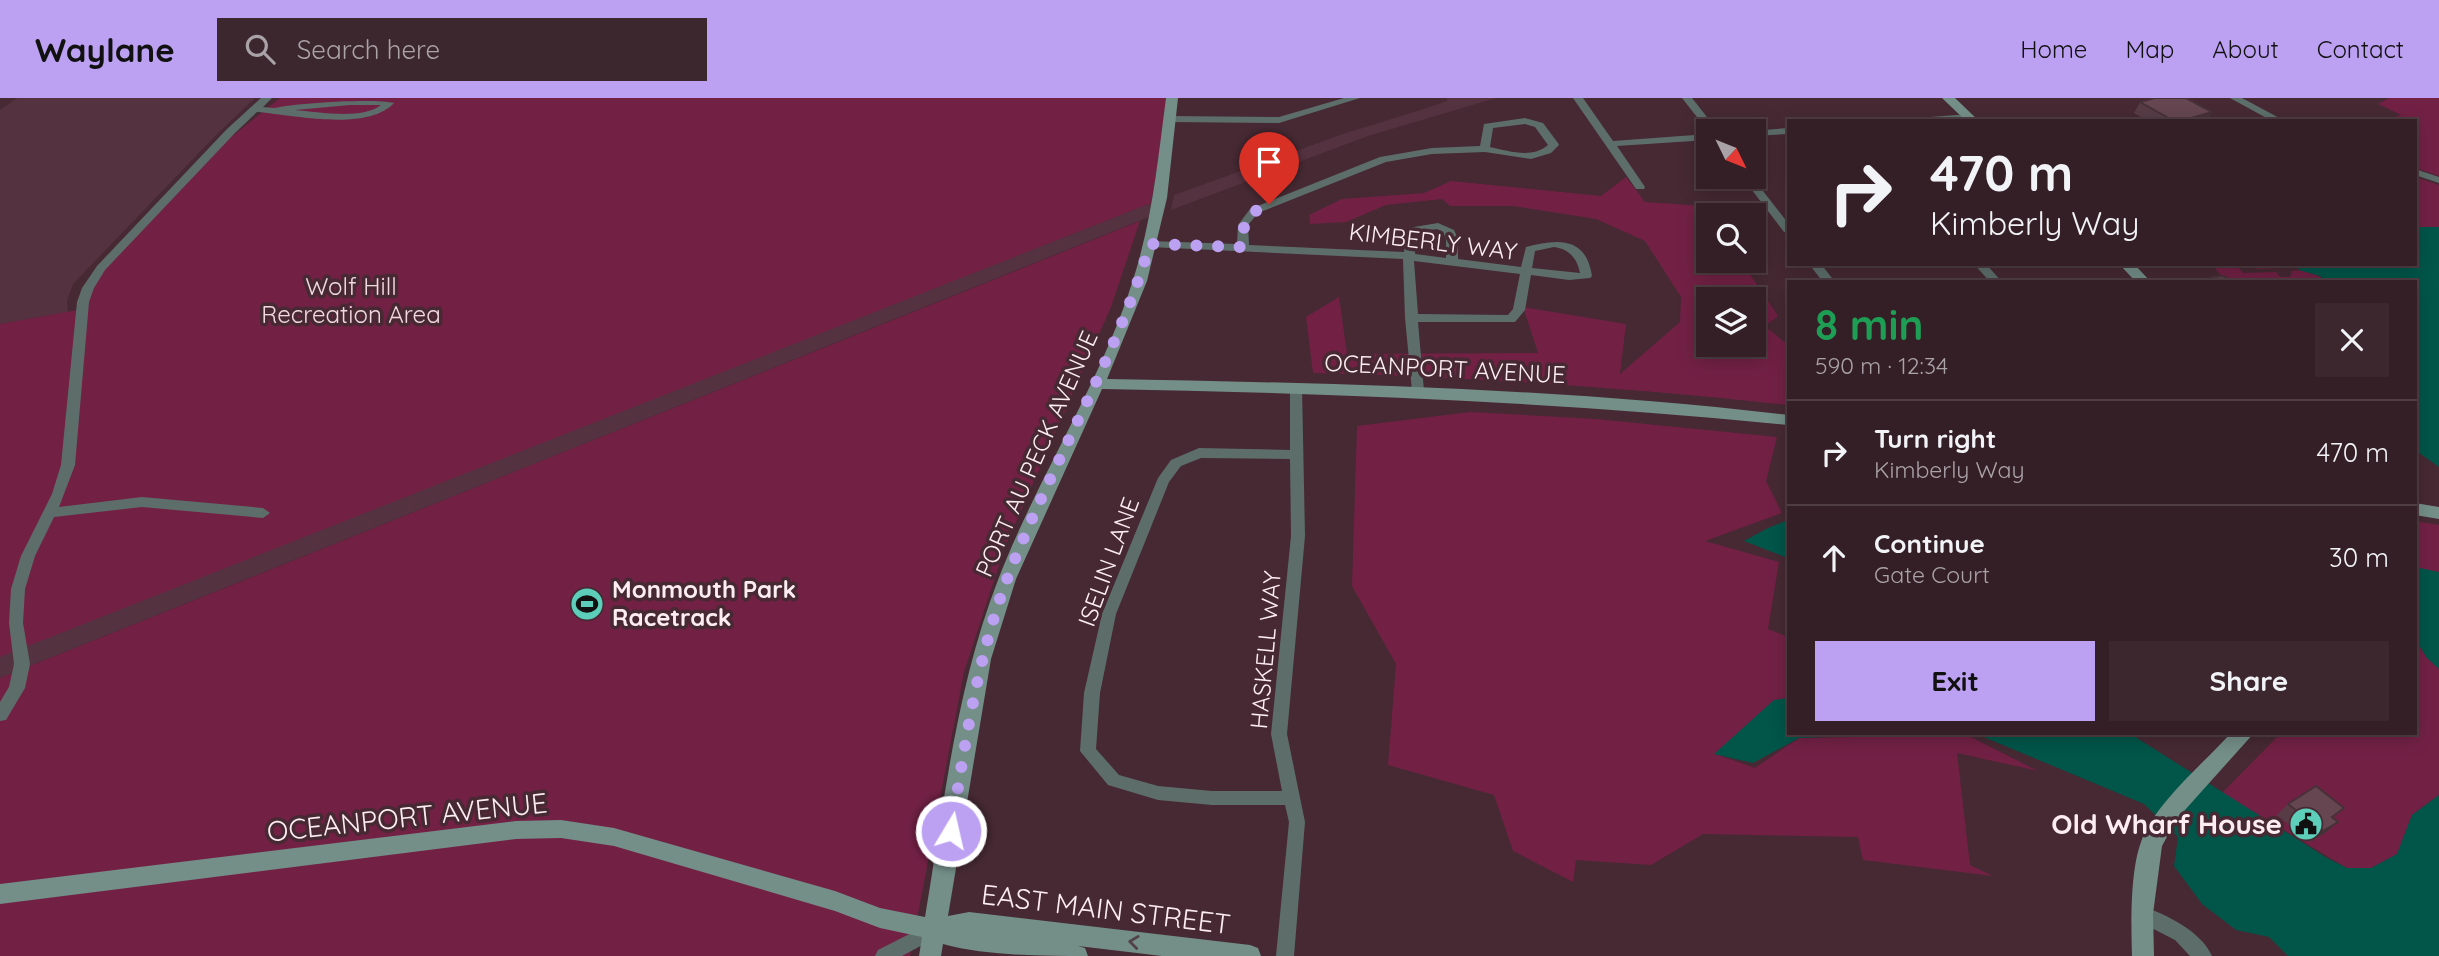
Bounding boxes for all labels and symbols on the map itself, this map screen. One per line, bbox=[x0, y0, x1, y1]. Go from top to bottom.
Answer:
north arrow bbox=[1696, 119, 1766, 189]
pin bbox=[1239, 132, 1299, 204]
street label: KIMBERLY WAY bbox=[1347, 216, 1519, 266]
park label: Wolf Hill Recreation Area bbox=[261, 271, 441, 329]
street label: PORT AU PECK AVENUE bbox=[968, 326, 1104, 581]
street label: OCEANPORT AVENUE bbox=[1324, 347, 1566, 389]
street label: ISELIN LANE bbox=[1071, 493, 1145, 630]
street label: HASKELL WAY bbox=[1243, 570, 1287, 730]
place label: Monmouth Park Racetrack bbox=[612, 574, 796, 632]
sports icon: Monmouth Park Racetrack bbox=[568, 585, 606, 623]
street label: OCEANPORT AVENUE bbox=[265, 784, 549, 849]
position arrow bbox=[914, 794, 988, 868]
public building icon: Old Wharf House bbox=[2287, 805, 2325, 843]
place label: Old Wharf House bbox=[2051, 806, 2282, 841]
street label: EAST MAIN STREET bbox=[979, 876, 1233, 941]
one-way arrow bbox=[1128, 934, 1140, 949]

